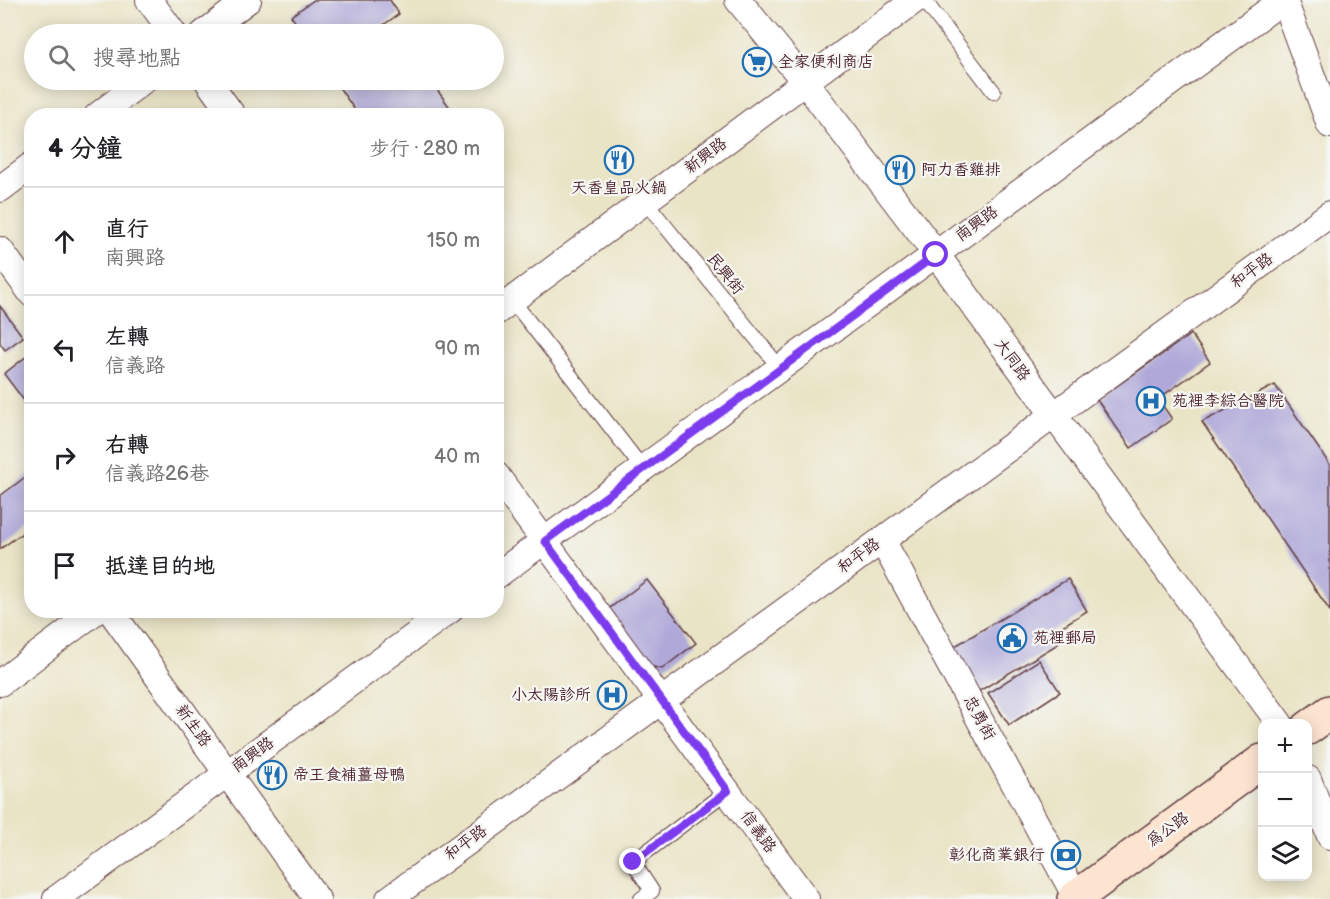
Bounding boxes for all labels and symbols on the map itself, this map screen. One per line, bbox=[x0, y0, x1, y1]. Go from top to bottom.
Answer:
supermarket icon: 全家便利商店 bbox=[741, 46, 773, 78]
place label: 全家便利商店 bbox=[778, 53, 874, 72]
street label: 新興路 bbox=[681, 134, 731, 178]
restaurant icon: 天香皇品火鍋 bbox=[603, 144, 635, 176]
restaurant icon: 阿力香雞排 bbox=[884, 154, 916, 186]
place label: 阿力香雞排 bbox=[921, 161, 1001, 180]
place label: 天香皇品火鍋 bbox=[571, 179, 667, 198]
street label: 南興路 bbox=[952, 202, 1002, 246]
route start bbox=[922, 241, 948, 267]
street label: 民興街 bbox=[703, 249, 747, 299]
street label: 和平路 bbox=[1227, 249, 1277, 293]
street label: 大同路 bbox=[990, 335, 1034, 385]
hospital icon: 苑裡李綜合醫院 bbox=[1135, 385, 1167, 417]
place label: 苑裡李綜合醫院 bbox=[1172, 392, 1284, 411]
street label: 和平路 bbox=[834, 534, 884, 578]
public building icon: 苑裡郵局 bbox=[996, 622, 1028, 654]
place label: 苑裡郵局 bbox=[1033, 629, 1097, 648]
hospital icon: 小太陽診所 bbox=[596, 679, 628, 711]
place label: 小太陽診所 bbox=[511, 686, 591, 705]
street label: 忠勇街 bbox=[959, 692, 999, 744]
street label: 新生路 bbox=[171, 701, 215, 751]
street label: 南興路 bbox=[228, 733, 278, 777]
restaurant icon: 帝王食補薑母鴨 bbox=[256, 759, 288, 791]
place label: 帝王食補薑母鴨 bbox=[293, 766, 405, 785]
street label: 信義路 bbox=[736, 807, 780, 857]
street label: 為公路 bbox=[1143, 808, 1193, 852]
street label: 和平路 bbox=[441, 821, 491, 865]
bank icon: 彰化商業銀行 bbox=[1050, 839, 1082, 871]
place label: 彰化商業銀行 bbox=[949, 846, 1045, 865]
route end bbox=[619, 848, 645, 874]

